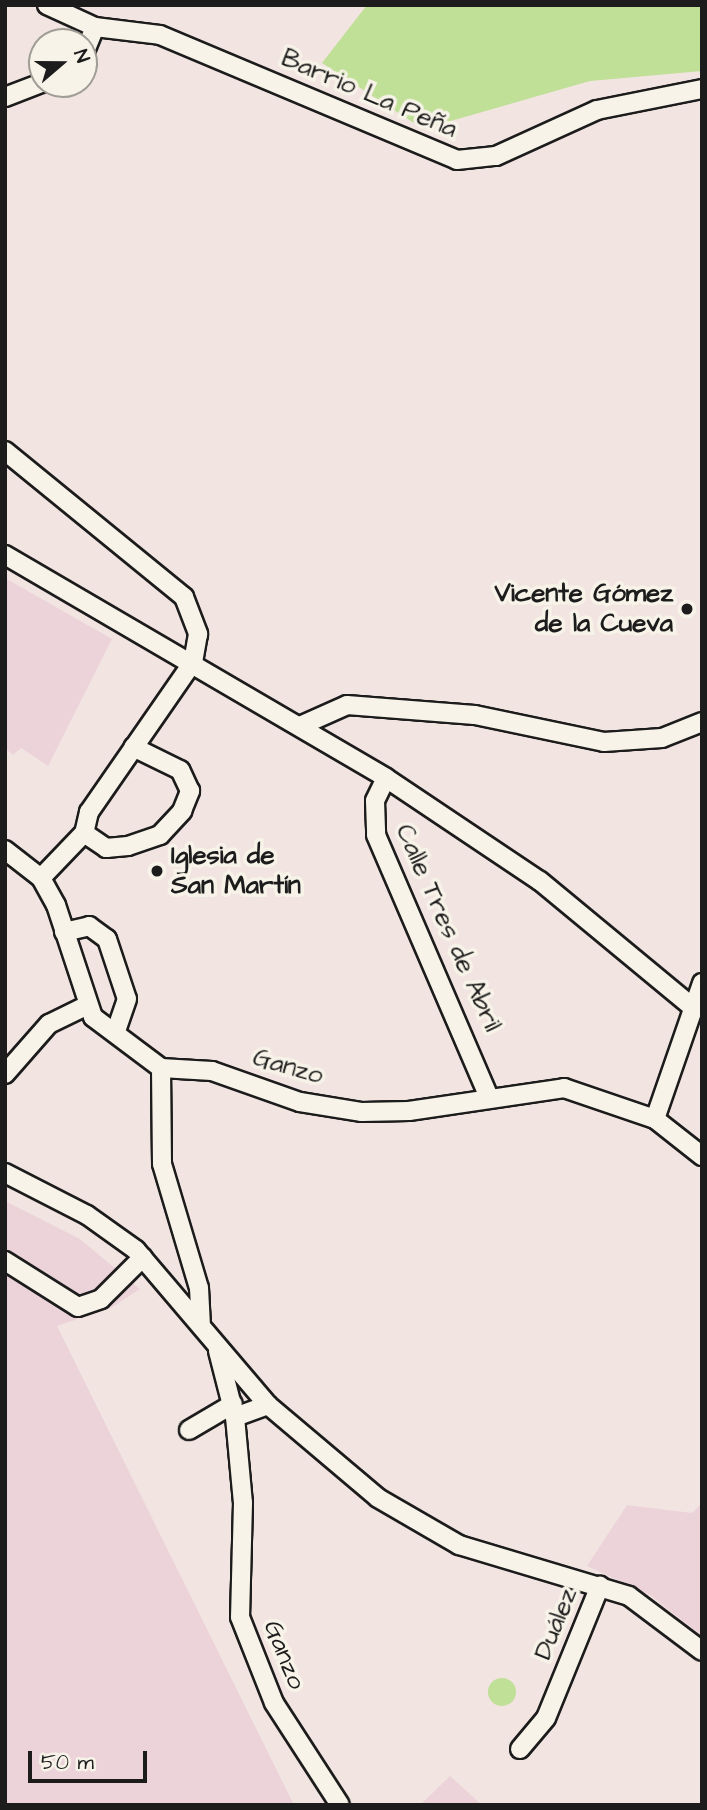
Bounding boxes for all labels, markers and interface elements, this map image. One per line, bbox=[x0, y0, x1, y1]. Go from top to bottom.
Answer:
north arrow bbox=[28, 28, 98, 98]
street label: Barrio La Peña bbox=[276, 43, 462, 145]
text: N bbox=[67, 46, 96, 67]
place label: Vicente Gómez de la Cueva bbox=[494, 578, 673, 640]
marker: Vicente Gómez de la Cueva bbox=[679, 601, 695, 617]
street label: Calle Tres de Abril bbox=[388, 819, 508, 1037]
place label: Iglesia de San Martín bbox=[171, 840, 301, 902]
marker: Iglesia de San Martín bbox=[149, 863, 165, 879]
street label: Ganzo bbox=[249, 1042, 327, 1092]
street label: Duález bbox=[528, 1584, 584, 1664]
street label: Ganzo bbox=[256, 1616, 312, 1694]
scale bar bbox=[32, 1736, 150, 1780]
text: 50 m bbox=[41, 1748, 94, 1777]

